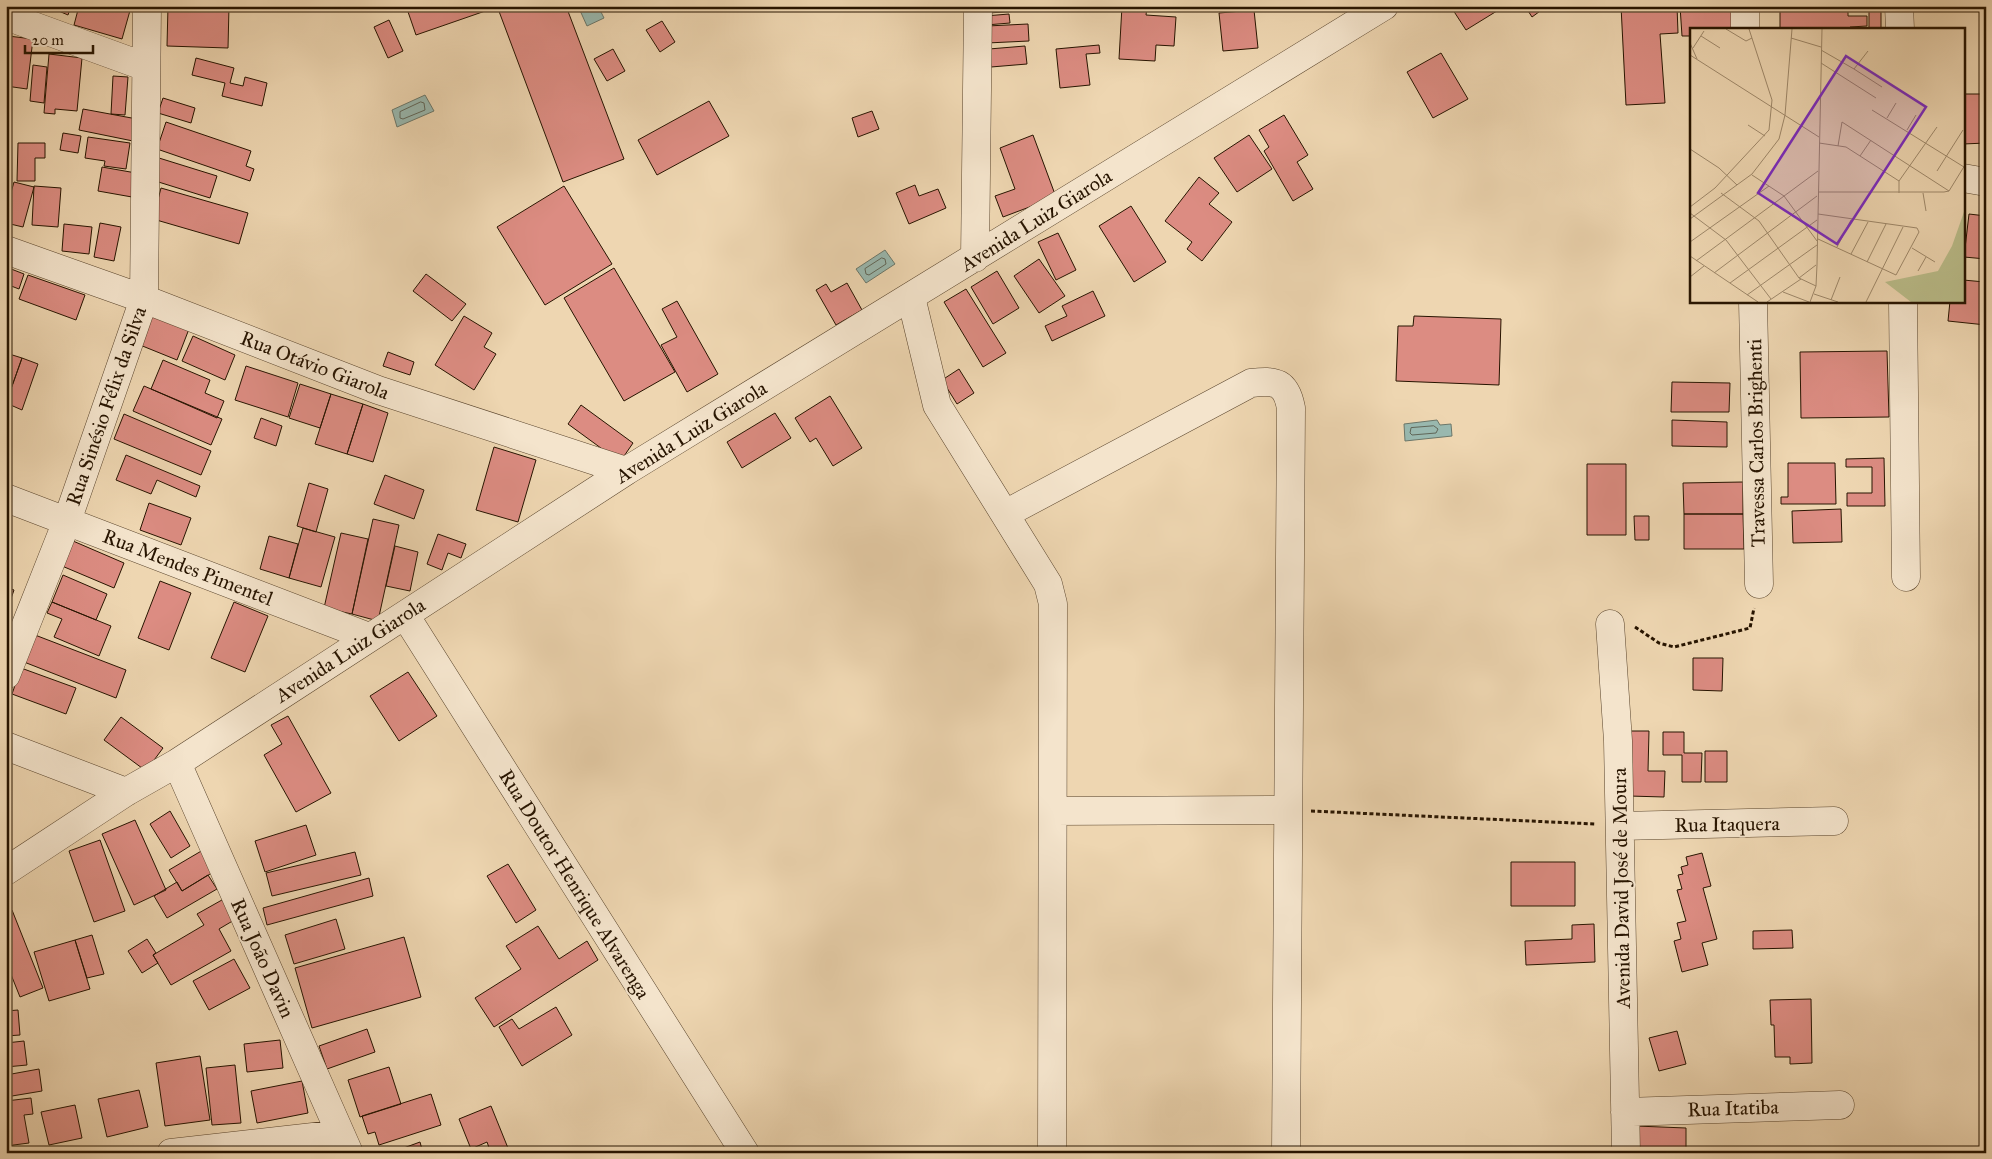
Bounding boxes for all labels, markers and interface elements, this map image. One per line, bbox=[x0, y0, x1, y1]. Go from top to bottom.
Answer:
scale bar bbox=[25, 22, 92, 54]
inset map bbox=[1690, 28, 1964, 302]
text: 20 m bbox=[32, 31, 64, 49]
street label: Avenida Luiz Giarola bbox=[955, 163, 1117, 277]
street label: Rua Sinésio Félix da Silva bbox=[61, 303, 151, 509]
street label: Rua Otávio Giarola bbox=[237, 326, 393, 405]
street label: Travessa Carlos Brighenti bbox=[1742, 338, 1771, 548]
street label: Avenida Luiz Giarola bbox=[610, 375, 772, 489]
street label: Rua Mendes Pimentel bbox=[99, 523, 277, 611]
street label: Avenida Luiz Giarola bbox=[270, 592, 430, 708]
street label: Rua Doutor Henrique Alvarenga bbox=[494, 765, 656, 1004]
street label: Avenida David José de Moura bbox=[1607, 767, 1636, 1009]
street label: Rua Itaquera bbox=[1674, 811, 1780, 838]
street label: Rua João Davin bbox=[225, 895, 300, 1022]
street label: Rua Itatiba bbox=[1687, 1094, 1780, 1122]

